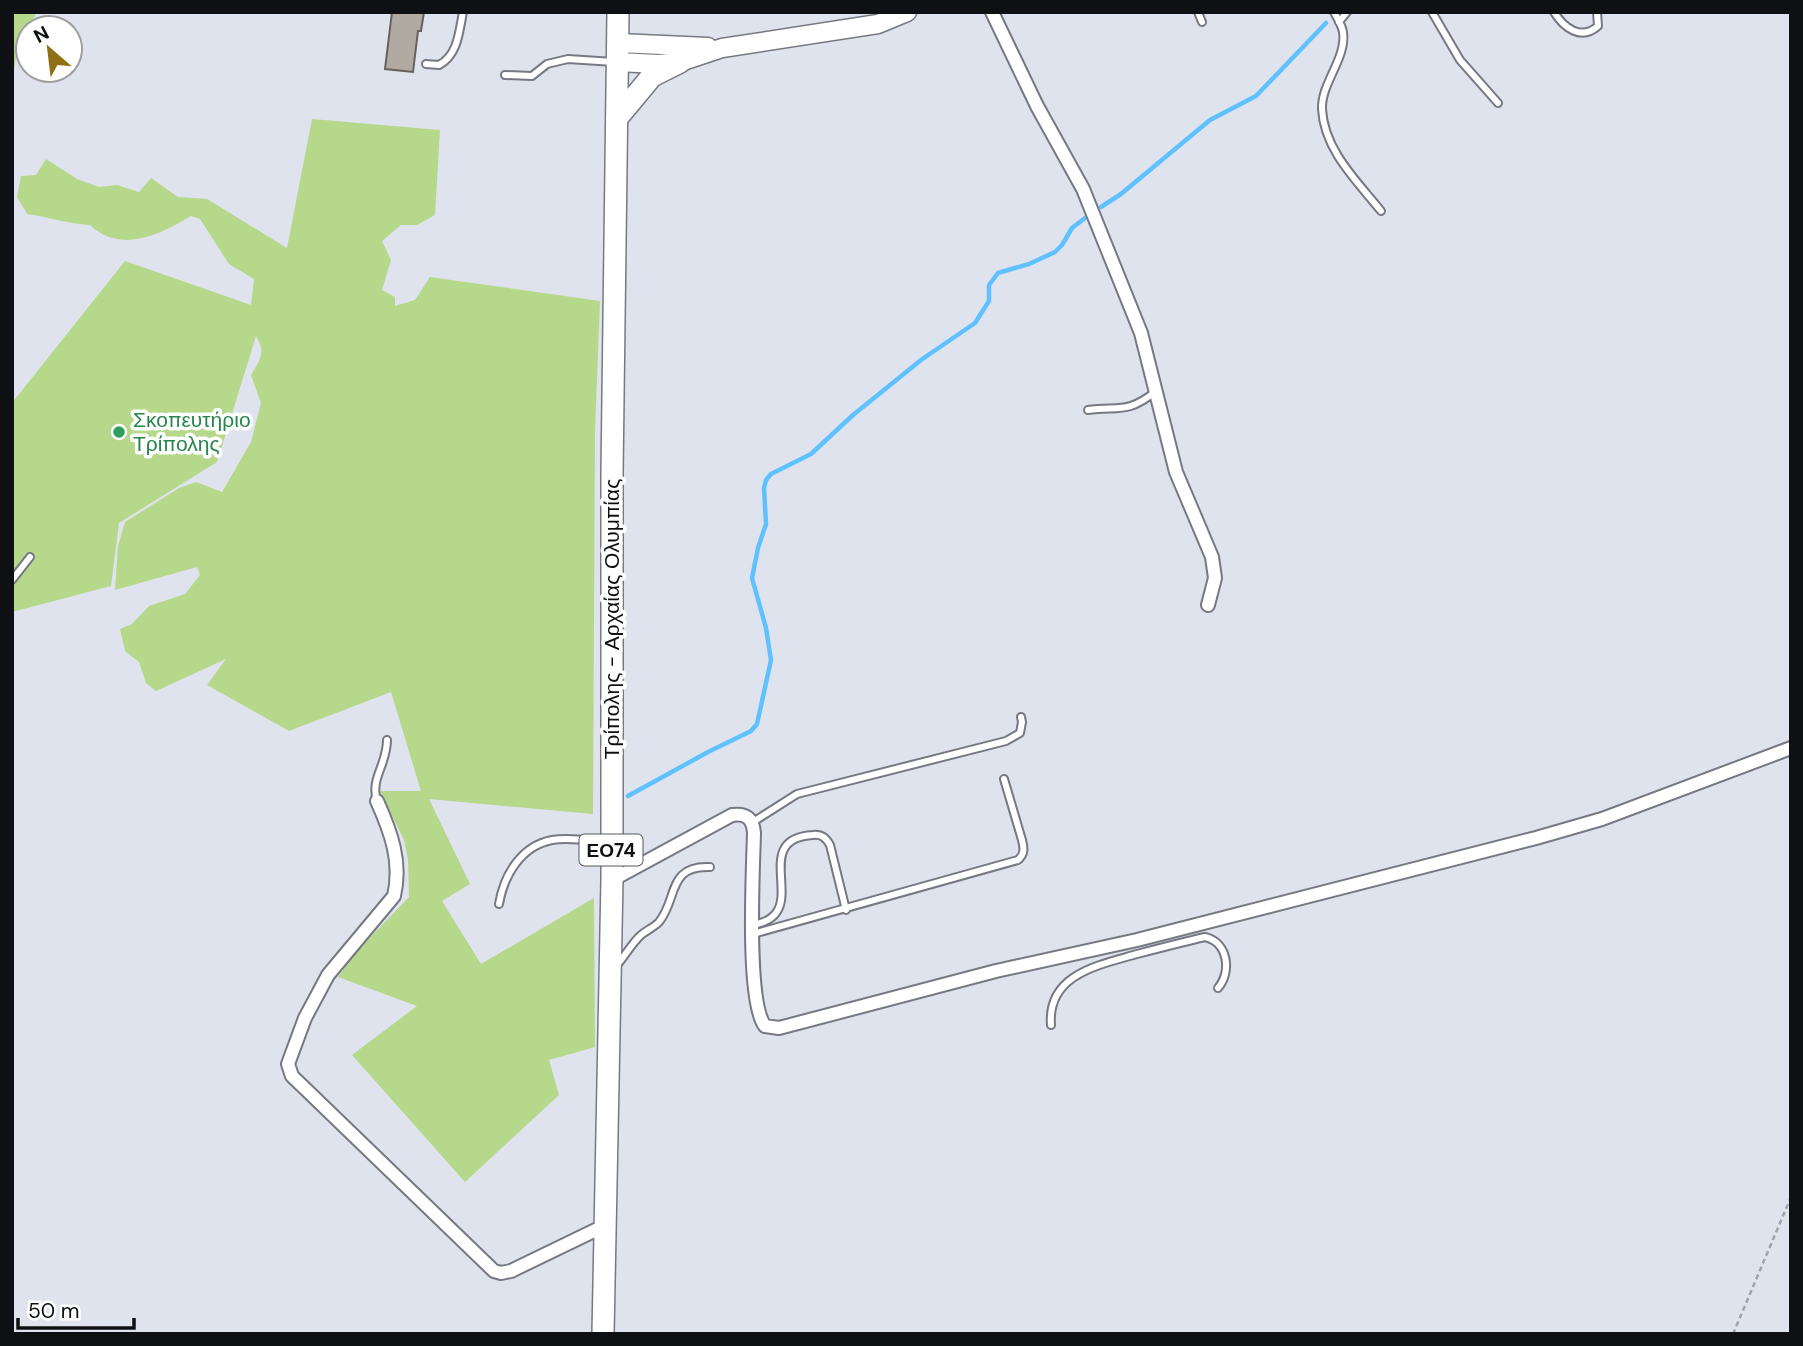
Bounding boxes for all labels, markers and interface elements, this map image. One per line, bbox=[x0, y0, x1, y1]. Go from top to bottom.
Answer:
north arrow bbox=[14, 14, 84, 84]
text: N bbox=[29, 20, 53, 49]
place label: Σκοπευτήριο Τρίπολης bbox=[133, 406, 251, 458]
marker: Σκοπευτήριο Τρίπολης bbox=[111, 424, 127, 440]
street label: Τρίπολης - Αρχαίας Ολυμπίας bbox=[598, 479, 626, 759]
road number: ΕΟ74 bbox=[580, 834, 642, 866]
scale bar bbox=[18, 1286, 133, 1330]
text: 50 m bbox=[28, 1297, 79, 1325]

